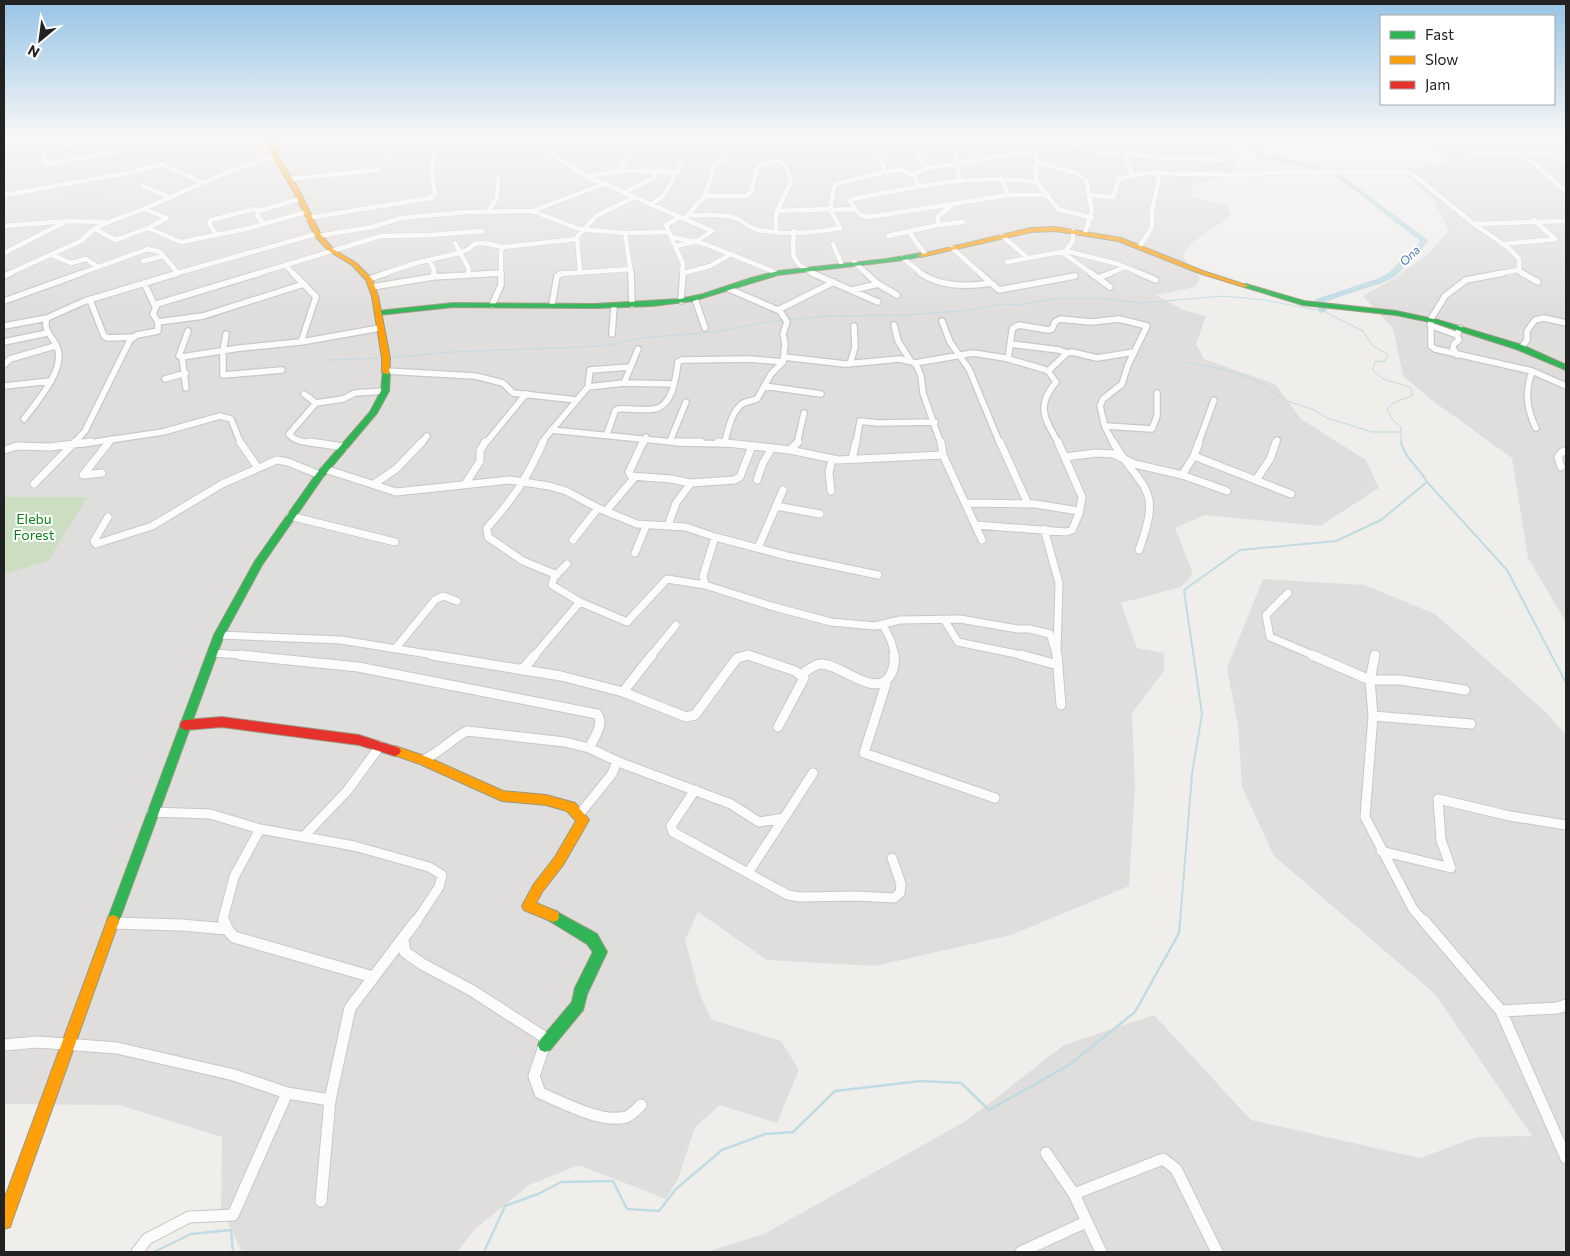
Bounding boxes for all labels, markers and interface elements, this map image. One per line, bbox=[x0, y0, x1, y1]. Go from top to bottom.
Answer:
north arrow bbox=[15, 15, 65, 65]
legend bbox=[1380, 15, 1555, 105]
text: Fast bbox=[1425, 25, 1454, 43]
text: N bbox=[25, 42, 42, 62]
text: Slow bbox=[1425, 50, 1458, 68]
text: Jam bbox=[1425, 75, 1450, 93]
water label: Ona bbox=[1396, 242, 1422, 268]
park label: Elebu Forest bbox=[14, 510, 55, 543]

